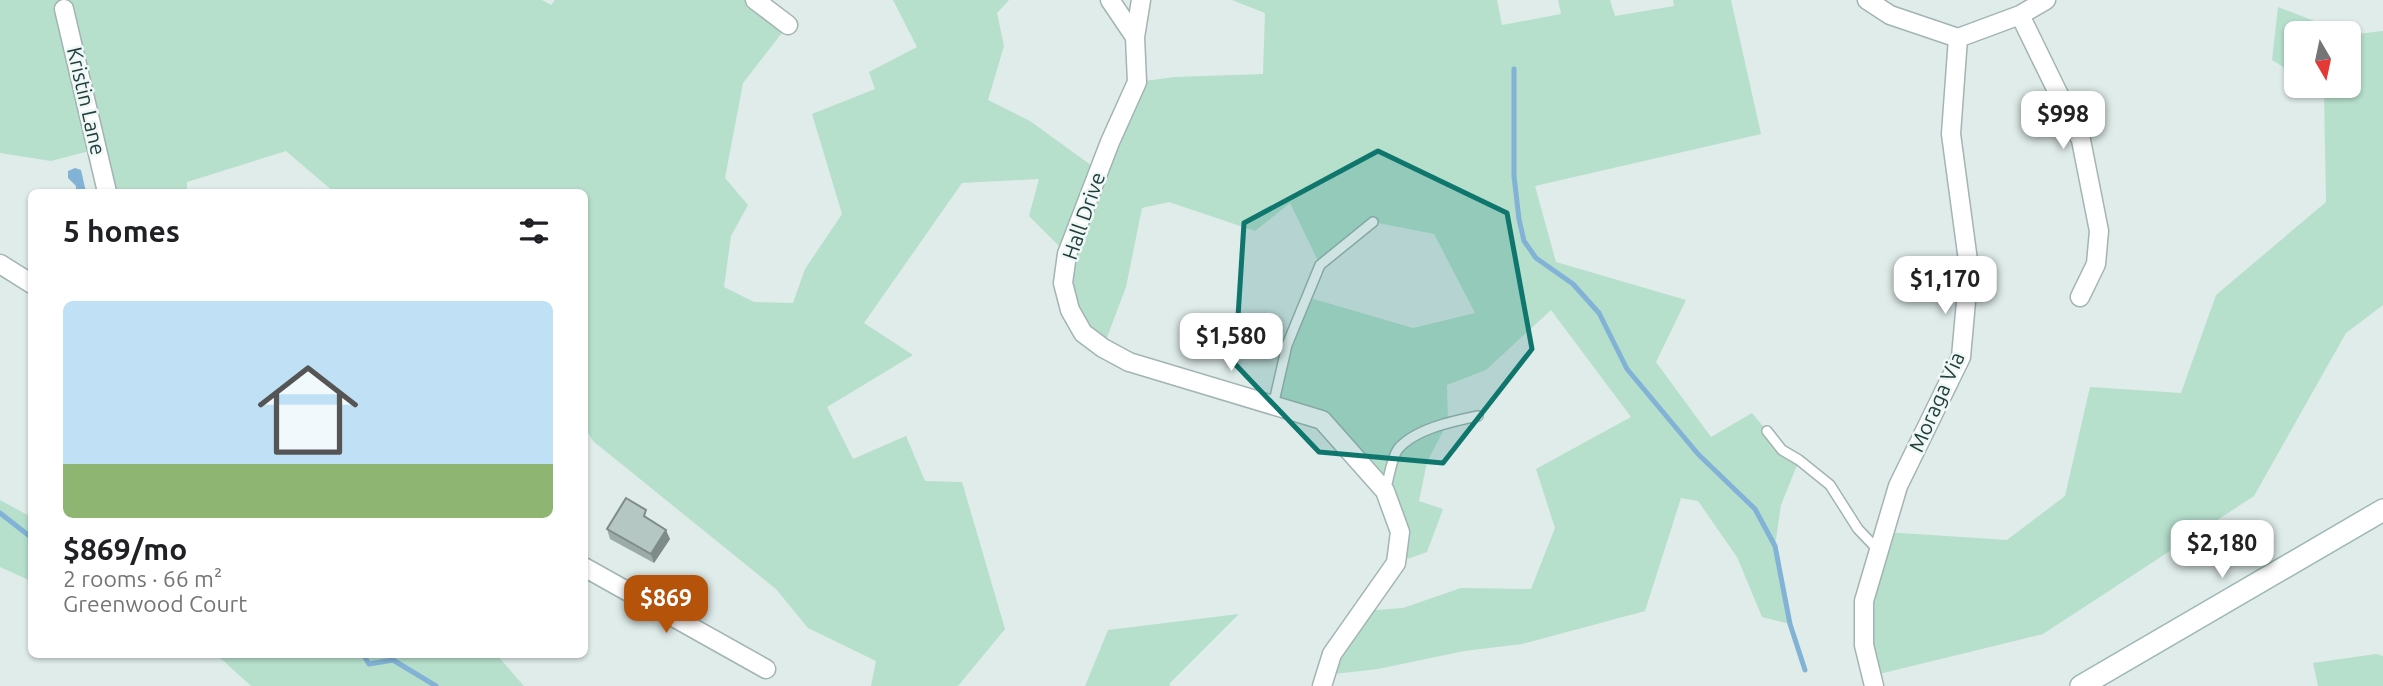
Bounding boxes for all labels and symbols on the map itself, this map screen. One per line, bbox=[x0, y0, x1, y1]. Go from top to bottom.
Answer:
north arrow bbox=[2284, 21, 2361, 98]
street label: Kristin Lane bbox=[63, 44, 111, 157]
pin: $998 bbox=[2022, 92, 2104, 151]
street label: Hall Drive bbox=[1057, 169, 1109, 263]
pin: $1,170 bbox=[1888, 256, 2002, 316]
pin: $1,580 bbox=[1174, 314, 1288, 373]
street label: Moraga Via bbox=[1903, 348, 1969, 455]
pin: $2,180 bbox=[2165, 520, 2279, 580]
pin: $869 bbox=[625, 576, 707, 635]

